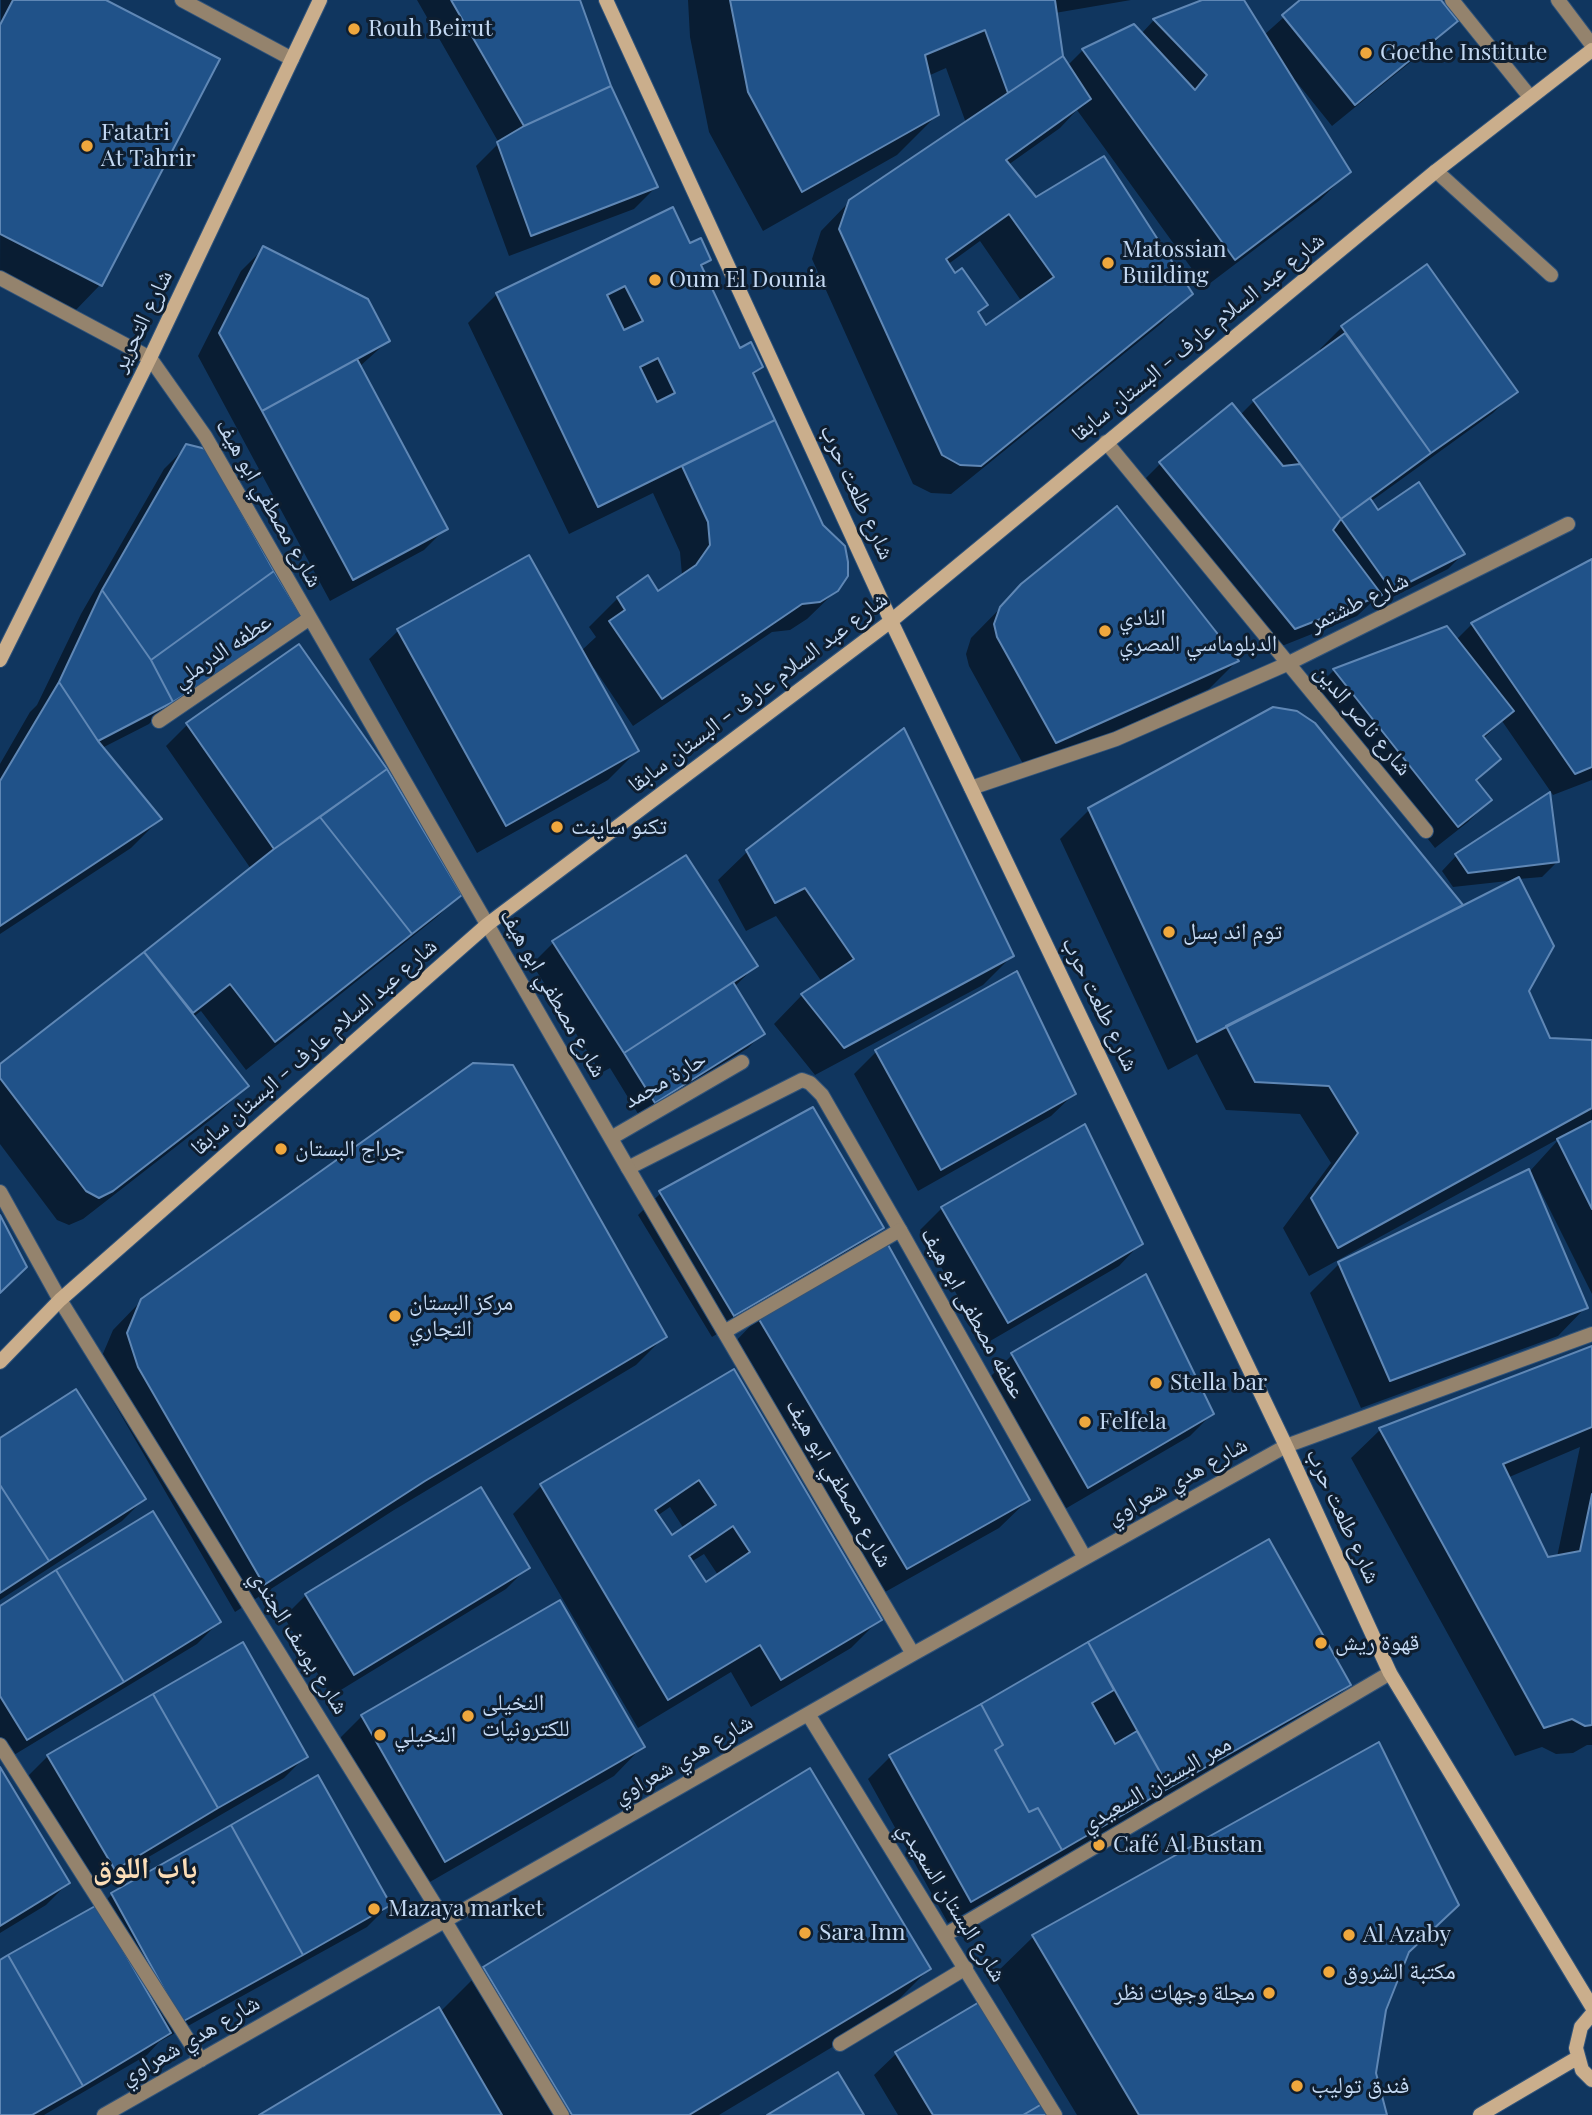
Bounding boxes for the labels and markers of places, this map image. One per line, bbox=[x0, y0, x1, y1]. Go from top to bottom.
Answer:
place label: Rouh Beirut bbox=[368, 15, 493, 43]
marker: Rouh Beirut bbox=[346, 21, 362, 37]
place label: Goethe Institute bbox=[1380, 39, 1547, 67]
marker: Goethe Institute bbox=[1358, 45, 1374, 61]
place label: Fatatri At Tahrir bbox=[101, 119, 196, 173]
marker: Fatatri At Tahrir bbox=[79, 138, 95, 154]
place label: Matossian Building bbox=[1122, 236, 1227, 290]
marker: Matossian Building bbox=[1100, 255, 1116, 271]
place label: Oum El Dounia bbox=[669, 266, 826, 294]
marker: Oum El Dounia bbox=[647, 272, 663, 288]
place label: النادي الدبلوماسي المصري bbox=[1119, 604, 1277, 658]
marker: النادي الدبلوماسي المصري bbox=[1097, 623, 1113, 639]
place label: تكنو ساينت bbox=[571, 813, 667, 841]
marker: تكنو ساينت bbox=[549, 819, 565, 835]
place label: توم اند بسل bbox=[1183, 918, 1282, 946]
marker: توم اند بسل bbox=[1161, 924, 1177, 940]
place label: جراج البستان bbox=[295, 1135, 405, 1163]
marker: جراج البستان bbox=[273, 1141, 289, 1157]
place label: مركز البستان التجاري bbox=[409, 1289, 513, 1343]
marker: مركز البستان التجاري bbox=[387, 1308, 403, 1324]
place label: Stella bar bbox=[1170, 1369, 1267, 1397]
marker: Stella bar bbox=[1148, 1375, 1164, 1391]
place label: Felfela bbox=[1099, 1408, 1167, 1436]
marker: Felfela bbox=[1077, 1414, 1093, 1430]
place label: قهوة ريش bbox=[1335, 1629, 1419, 1657]
marker: قهوة ريش bbox=[1313, 1635, 1329, 1651]
place label: النخيلى للكترونيات bbox=[482, 1689, 570, 1743]
marker: النخيلى للكترونيات bbox=[460, 1708, 476, 1724]
place label: النخيلي bbox=[394, 1721, 456, 1749]
marker: النخيلي bbox=[372, 1727, 388, 1743]
place label: Café Al Bustan bbox=[1113, 1831, 1263, 1859]
marker: Café Al Bustan bbox=[1091, 1837, 1107, 1853]
place label: Mazaya market bbox=[388, 1895, 544, 1923]
marker: Mazaya market bbox=[366, 1901, 382, 1917]
place label: Sara Inn bbox=[819, 1919, 906, 1947]
place label: Al Azaby bbox=[1363, 1921, 1451, 1949]
marker: Sara Inn bbox=[797, 1925, 813, 1941]
marker: Al Azaby bbox=[1341, 1927, 1357, 1943]
place label: مكتبة الشروق bbox=[1343, 1958, 1456, 1986]
marker: مكتبة الشروق bbox=[1321, 1964, 1337, 1980]
place label: مجلة وجهات نظر bbox=[1114, 1979, 1255, 2007]
marker: مجلة وجهات نظر bbox=[1261, 1985, 1277, 2001]
place label: فندق توليب bbox=[1311, 2072, 1409, 2100]
marker: فندق توليب bbox=[1289, 2078, 1305, 2094]

